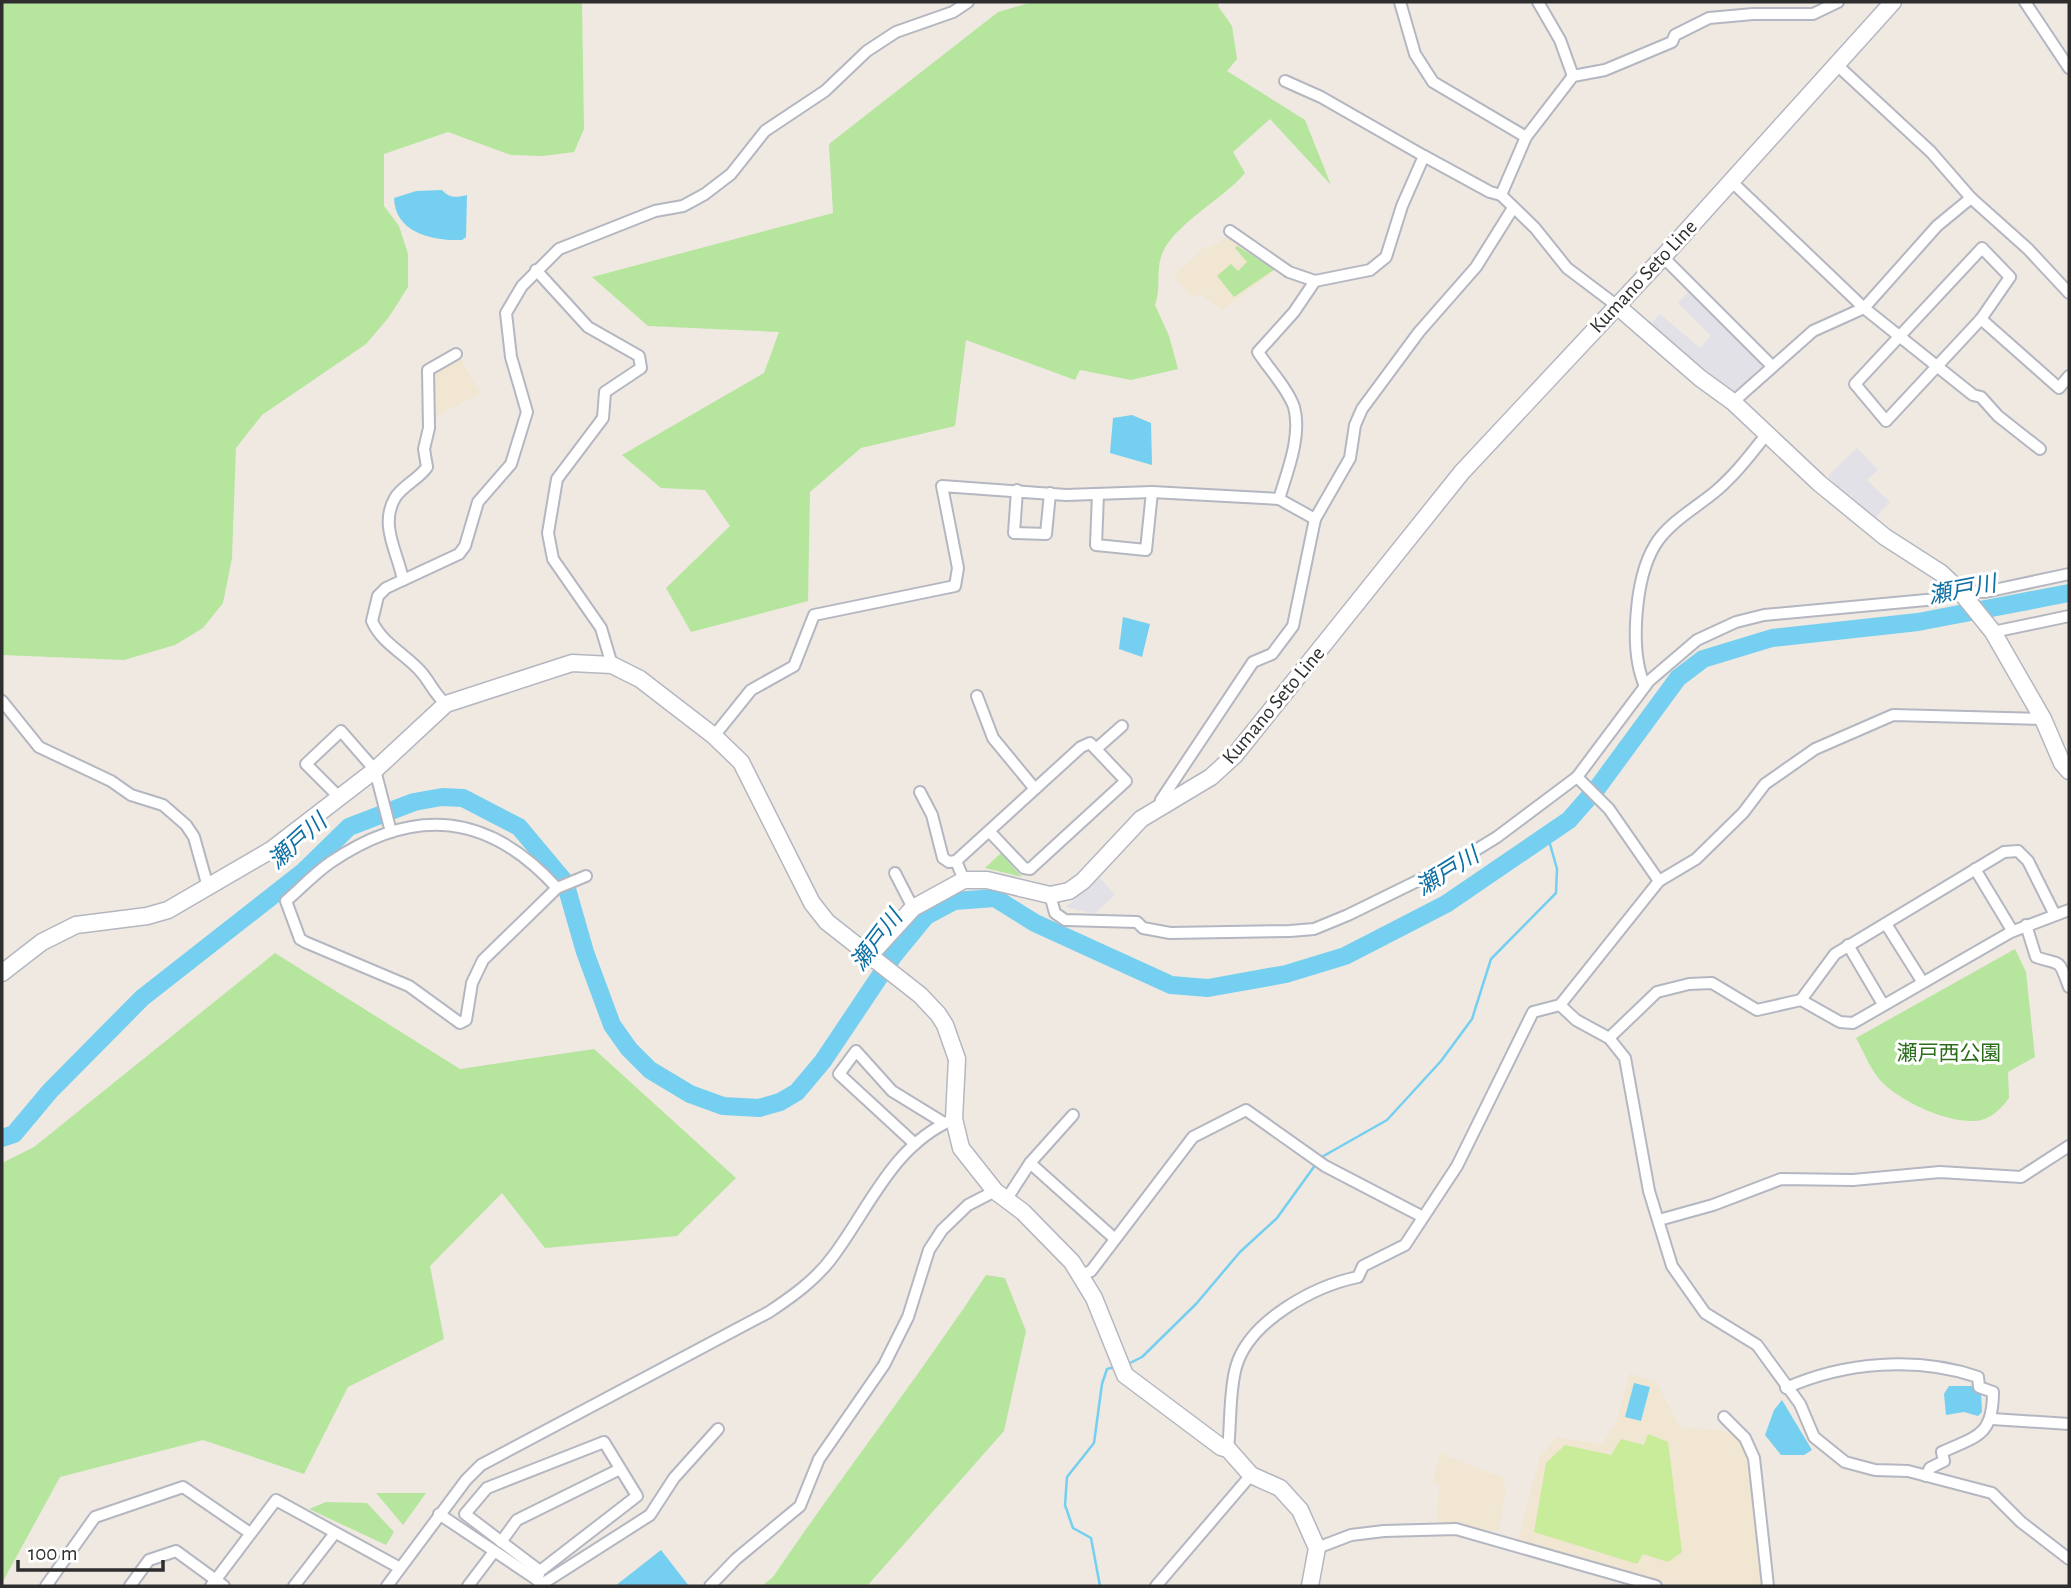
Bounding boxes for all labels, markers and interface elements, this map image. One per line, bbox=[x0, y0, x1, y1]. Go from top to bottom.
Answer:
street label: Kumano Seto Line bbox=[1586, 216, 1701, 337]
water label: 瀬戸川 bbox=[1926, 570, 2001, 608]
street label: Kumano Seto Line bbox=[1218, 643, 1328, 768]
water label: 瀬戸川 bbox=[263, 807, 334, 874]
water label: 瀬戸川 bbox=[1411, 841, 1486, 900]
water label: 瀬戸川 bbox=[846, 903, 909, 975]
park label: 瀬戸西公園 bbox=[1897, 1042, 2002, 1064]
scale bar bbox=[18, 1528, 163, 1572]
text: 100 m bbox=[28, 1543, 78, 1564]

